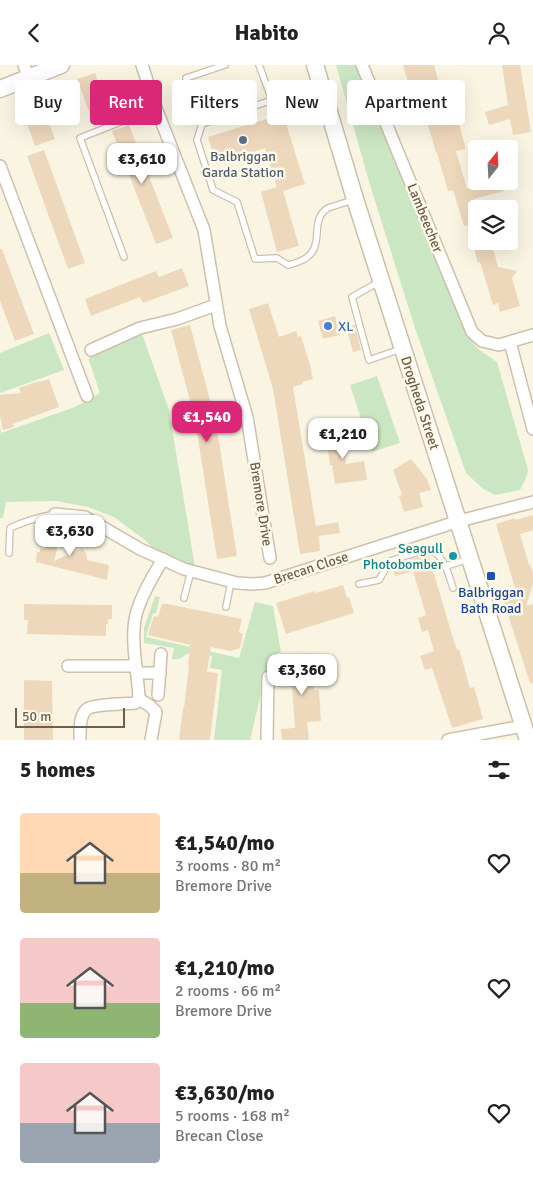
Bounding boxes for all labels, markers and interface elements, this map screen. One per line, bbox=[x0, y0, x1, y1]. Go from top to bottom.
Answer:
icon: back bbox=[20, 19, 48, 47]
text: Habito bbox=[234, 19, 299, 46]
icon: person bbox=[485, 19, 513, 47]
chip: Buy bbox=[15, 80, 80, 125]
chip: Rent bbox=[90, 80, 162, 125]
chip: Filters bbox=[172, 80, 257, 125]
chip: New bbox=[267, 80, 337, 125]
chip: Apartment bbox=[347, 80, 465, 125]
marker: Balbriggan Garda Station bbox=[237, 134, 249, 146]
north arrow bbox=[468, 140, 518, 190]
map controls bbox=[468, 140, 518, 250]
pin: €3,610 bbox=[101, 143, 183, 185]
place label: Balbriggan Garda Station bbox=[202, 148, 284, 181]
text: €3,610 bbox=[118, 149, 166, 169]
street label: Lambeecher bbox=[403, 181, 447, 256]
button: layers bbox=[468, 200, 518, 250]
place label: XL bbox=[338, 318, 353, 335]
marker: XL bbox=[322, 320, 334, 332]
street label: Drogheda Street bbox=[397, 354, 443, 452]
pin: €1,540 bbox=[166, 401, 248, 443]
text: €1,540 bbox=[183, 407, 231, 427]
pin: €1,210 bbox=[302, 417, 384, 460]
text: €1,210 bbox=[319, 424, 367, 444]
street label: Bremore Drive bbox=[246, 461, 276, 547]
pin: €3,630 bbox=[29, 515, 111, 557]
text: €3,630 bbox=[46, 521, 94, 541]
place label: Seagull Photobomber bbox=[363, 540, 444, 573]
street label: Brecan Close bbox=[272, 548, 350, 588]
marker: Seagull Photobomber bbox=[447, 550, 459, 562]
marker: Balbriggan Bath Road bbox=[485, 570, 497, 582]
place label: Balbriggan Bath Road bbox=[458, 584, 524, 617]
pin: €3,360 bbox=[261, 653, 343, 696]
text: €3,360 bbox=[278, 660, 326, 680]
scale bar bbox=[15, 705, 125, 728]
text: 50 m bbox=[22, 708, 51, 725]
icon: filters bbox=[485, 756, 513, 784]
text: 5 homes bbox=[20, 757, 95, 783]
text: €1,540/mo bbox=[175, 830, 274, 856]
icon: home bbox=[60, 833, 120, 893]
icon: heart bbox=[485, 849, 513, 877]
text: 3 rooms · 80 m² bbox=[175, 856, 281, 876]
text: Bremore Drive bbox=[175, 876, 272, 896]
text: €1,210/mo bbox=[175, 955, 274, 981]
icon: home bbox=[60, 958, 120, 1018]
icon: heart bbox=[485, 974, 513, 1002]
text: 2 rooms · 66 m² bbox=[175, 981, 281, 1001]
text: Bremore Drive bbox=[175, 1001, 272, 1021]
text: €3,630/mo bbox=[175, 1080, 274, 1106]
icon: home bbox=[60, 1083, 120, 1143]
icon: heart bbox=[485, 1099, 513, 1127]
text: 5 rooms · 168 m² bbox=[175, 1106, 290, 1126]
text: Brecan Close bbox=[175, 1126, 263, 1146]

